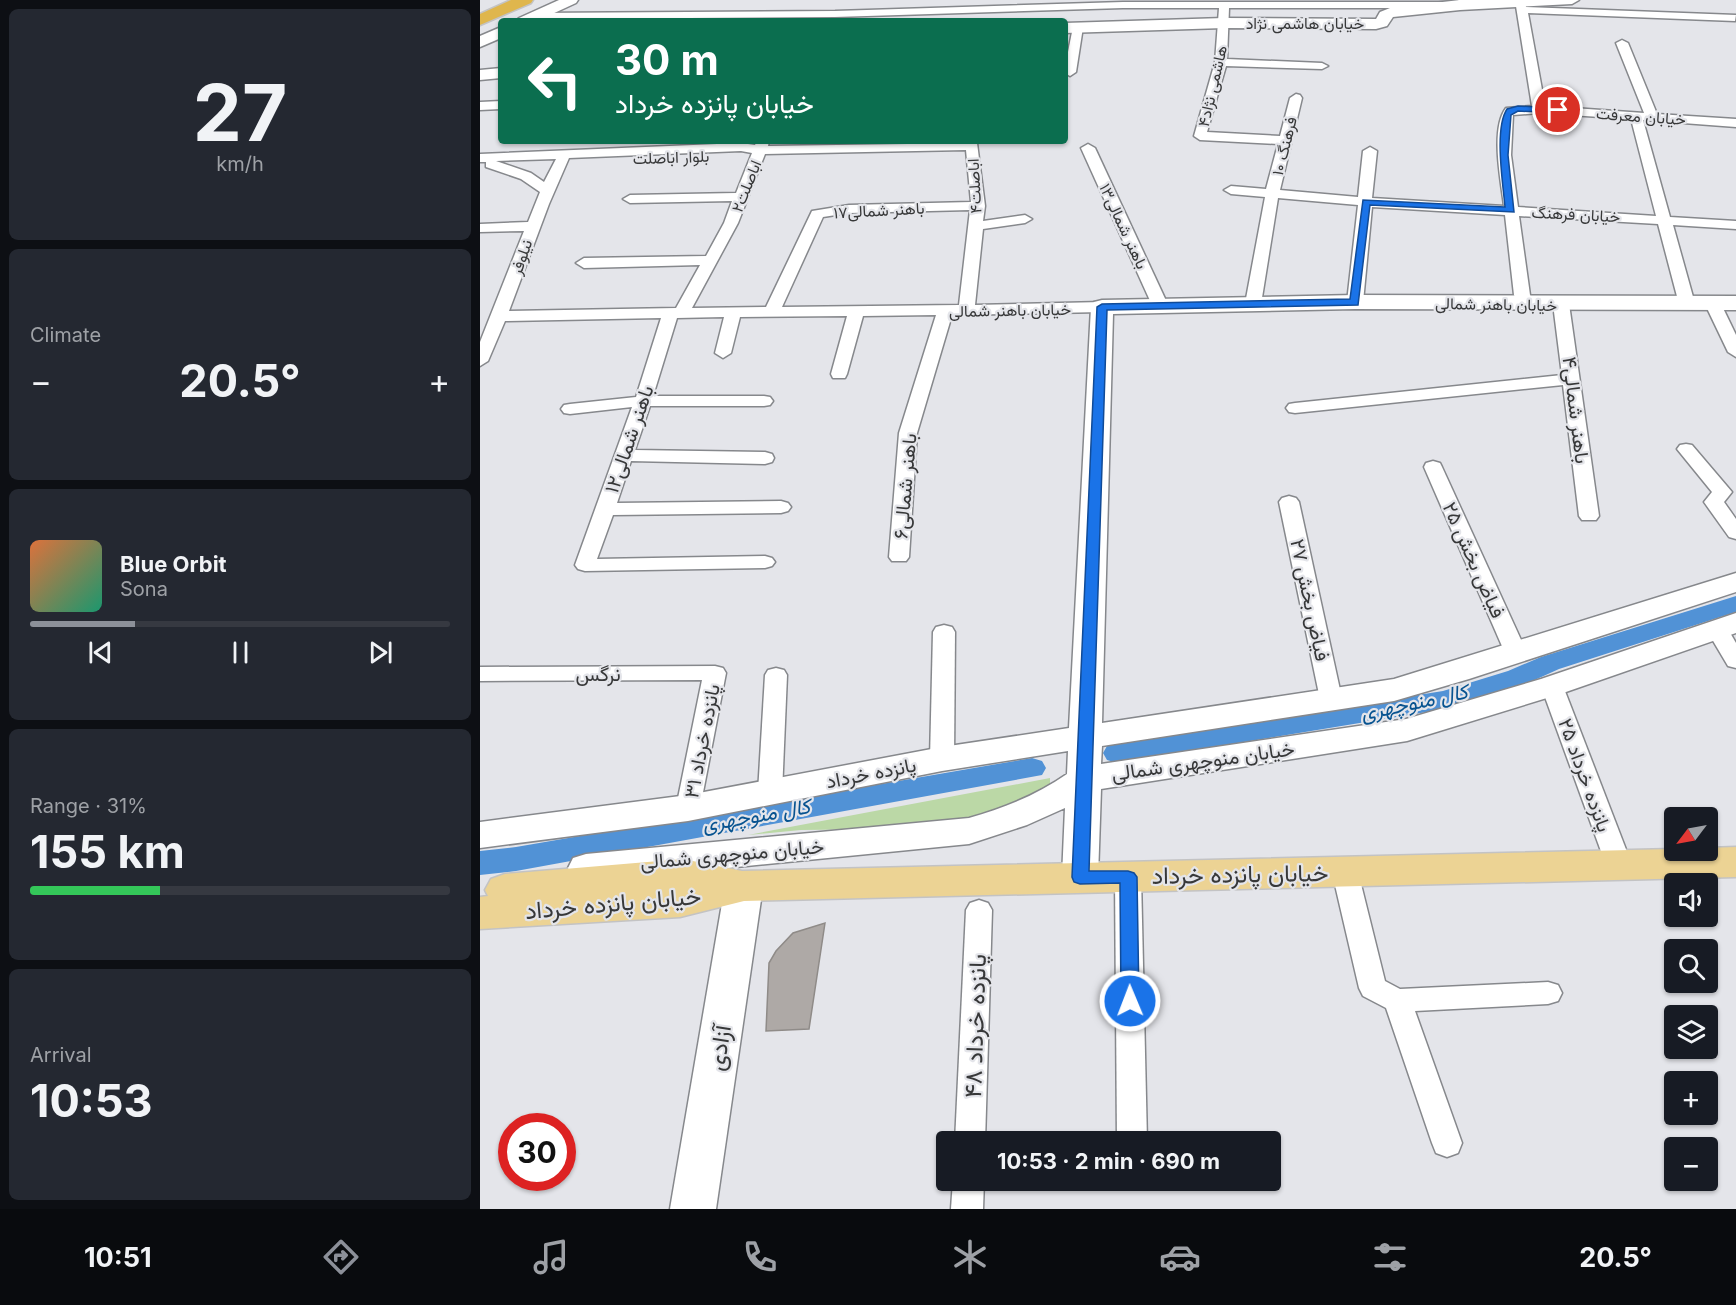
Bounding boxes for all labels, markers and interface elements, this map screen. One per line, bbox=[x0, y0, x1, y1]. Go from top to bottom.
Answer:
street label: خیابان هاشمی نژاد bbox=[1246, 13, 1365, 34]
text: 30 m bbox=[615, 34, 719, 85]
icon: left bbox=[516, 42, 594, 120]
street label: هاشمی نژاد۴ bbox=[1193, 43, 1232, 129]
text: 27 bbox=[193, 65, 287, 160]
pin bbox=[1532, 84, 1583, 135]
text: خیابان پانزده خرداد bbox=[615, 87, 814, 120]
icon: arrive bbox=[1541, 93, 1574, 126]
street label: خیابان معرفت bbox=[1595, 103, 1687, 130]
street label: فرهنگ ۱۰ bbox=[1267, 115, 1302, 178]
street label: بلوار اباصلت bbox=[632, 146, 710, 169]
text: km/h bbox=[216, 152, 264, 176]
street label: اباصلت۲ bbox=[727, 157, 765, 215]
street label: اباصلت۴ bbox=[963, 158, 985, 214]
street label: باهنر شمالی۱۳ bbox=[1095, 180, 1153, 272]
street label: باهنر شمالی۱۷ bbox=[833, 198, 925, 223]
street label: خیابان فرهنگ bbox=[1531, 202, 1621, 227]
street label: نیلوفر bbox=[505, 237, 537, 279]
street label: خیابان باهنر شمالی bbox=[1435, 293, 1557, 316]
street label: خیابان باهنر شمالی bbox=[949, 299, 1071, 322]
text: Climate bbox=[30, 323, 101, 347]
text: 20.5° bbox=[179, 353, 301, 408]
street label: باهنر شمالی۴ bbox=[1557, 355, 1594, 465]
text: − bbox=[30, 361, 52, 401]
text: + bbox=[428, 361, 450, 401]
street label: باهنر شمالی۱۲ bbox=[599, 382, 660, 496]
street label: باهنر شمالی۶ bbox=[888, 432, 923, 540]
street label: فیاض بخش ۲۵ bbox=[1438, 498, 1510, 622]
street label: فیاض بخش ۲۷ bbox=[1285, 537, 1335, 663]
text: Blue Orbit bbox=[120, 551, 227, 577]
text: Sona bbox=[120, 577, 168, 601]
icon: previous bbox=[84, 636, 117, 669]
icon: pause bbox=[224, 636, 257, 669]
icon: next bbox=[364, 636, 397, 669]
street label: نرگس bbox=[575, 662, 621, 687]
water label: کال منوچهری bbox=[1358, 678, 1474, 728]
street label: پانزده خرداد ۳۱ bbox=[679, 682, 727, 800]
street label: پانزده خرداد ۲۵ bbox=[1551, 715, 1617, 836]
street label: خیابان منوچهری شمالی bbox=[1110, 736, 1296, 788]
street label: پانزده خرداد bbox=[824, 753, 918, 795]
water label: کال منوچهری bbox=[700, 793, 816, 839]
text: Range · 31% bbox=[30, 794, 147, 818]
north arrow bbox=[1664, 807, 1718, 861]
map controls bbox=[1664, 807, 1718, 1191]
text: 155 km bbox=[30, 824, 185, 879]
street label: خیابان منوچهری شمالی bbox=[639, 834, 825, 876]
street label: خیابان پانزده خرداد bbox=[1151, 858, 1329, 892]
button: sound bbox=[1664, 873, 1718, 927]
street label: خیابان پانزده خرداد bbox=[524, 881, 703, 927]
button: search bbox=[1664, 939, 1718, 993]
street label: پانزده خرداد ۴۸ bbox=[958, 954, 994, 1099]
position arrow bbox=[1098, 969, 1162, 1033]
button: layers bbox=[1664, 1005, 1718, 1059]
street label: آزادی bbox=[701, 1021, 738, 1073]
text: Arrival bbox=[30, 1043, 92, 1067]
button: + bbox=[1664, 1071, 1718, 1125]
text: 10:53 bbox=[30, 1073, 153, 1128]
speed limit sign: 30 bbox=[498, 1113, 576, 1191]
button: − bbox=[1664, 1137, 1718, 1191]
text: 10:53 · 2 min · 690 m bbox=[997, 1148, 1220, 1174]
icon: directions bbox=[320, 1236, 362, 1278]
icon: music bbox=[530, 1236, 572, 1278]
icon: phone bbox=[739, 1236, 781, 1278]
icon: climate bbox=[949, 1236, 991, 1278]
icon: car bbox=[1159, 1236, 1201, 1278]
icon: filters bbox=[1369, 1236, 1411, 1278]
text: 10:51 bbox=[84, 1241, 152, 1274]
text: 20.5° bbox=[1579, 1241, 1652, 1274]

